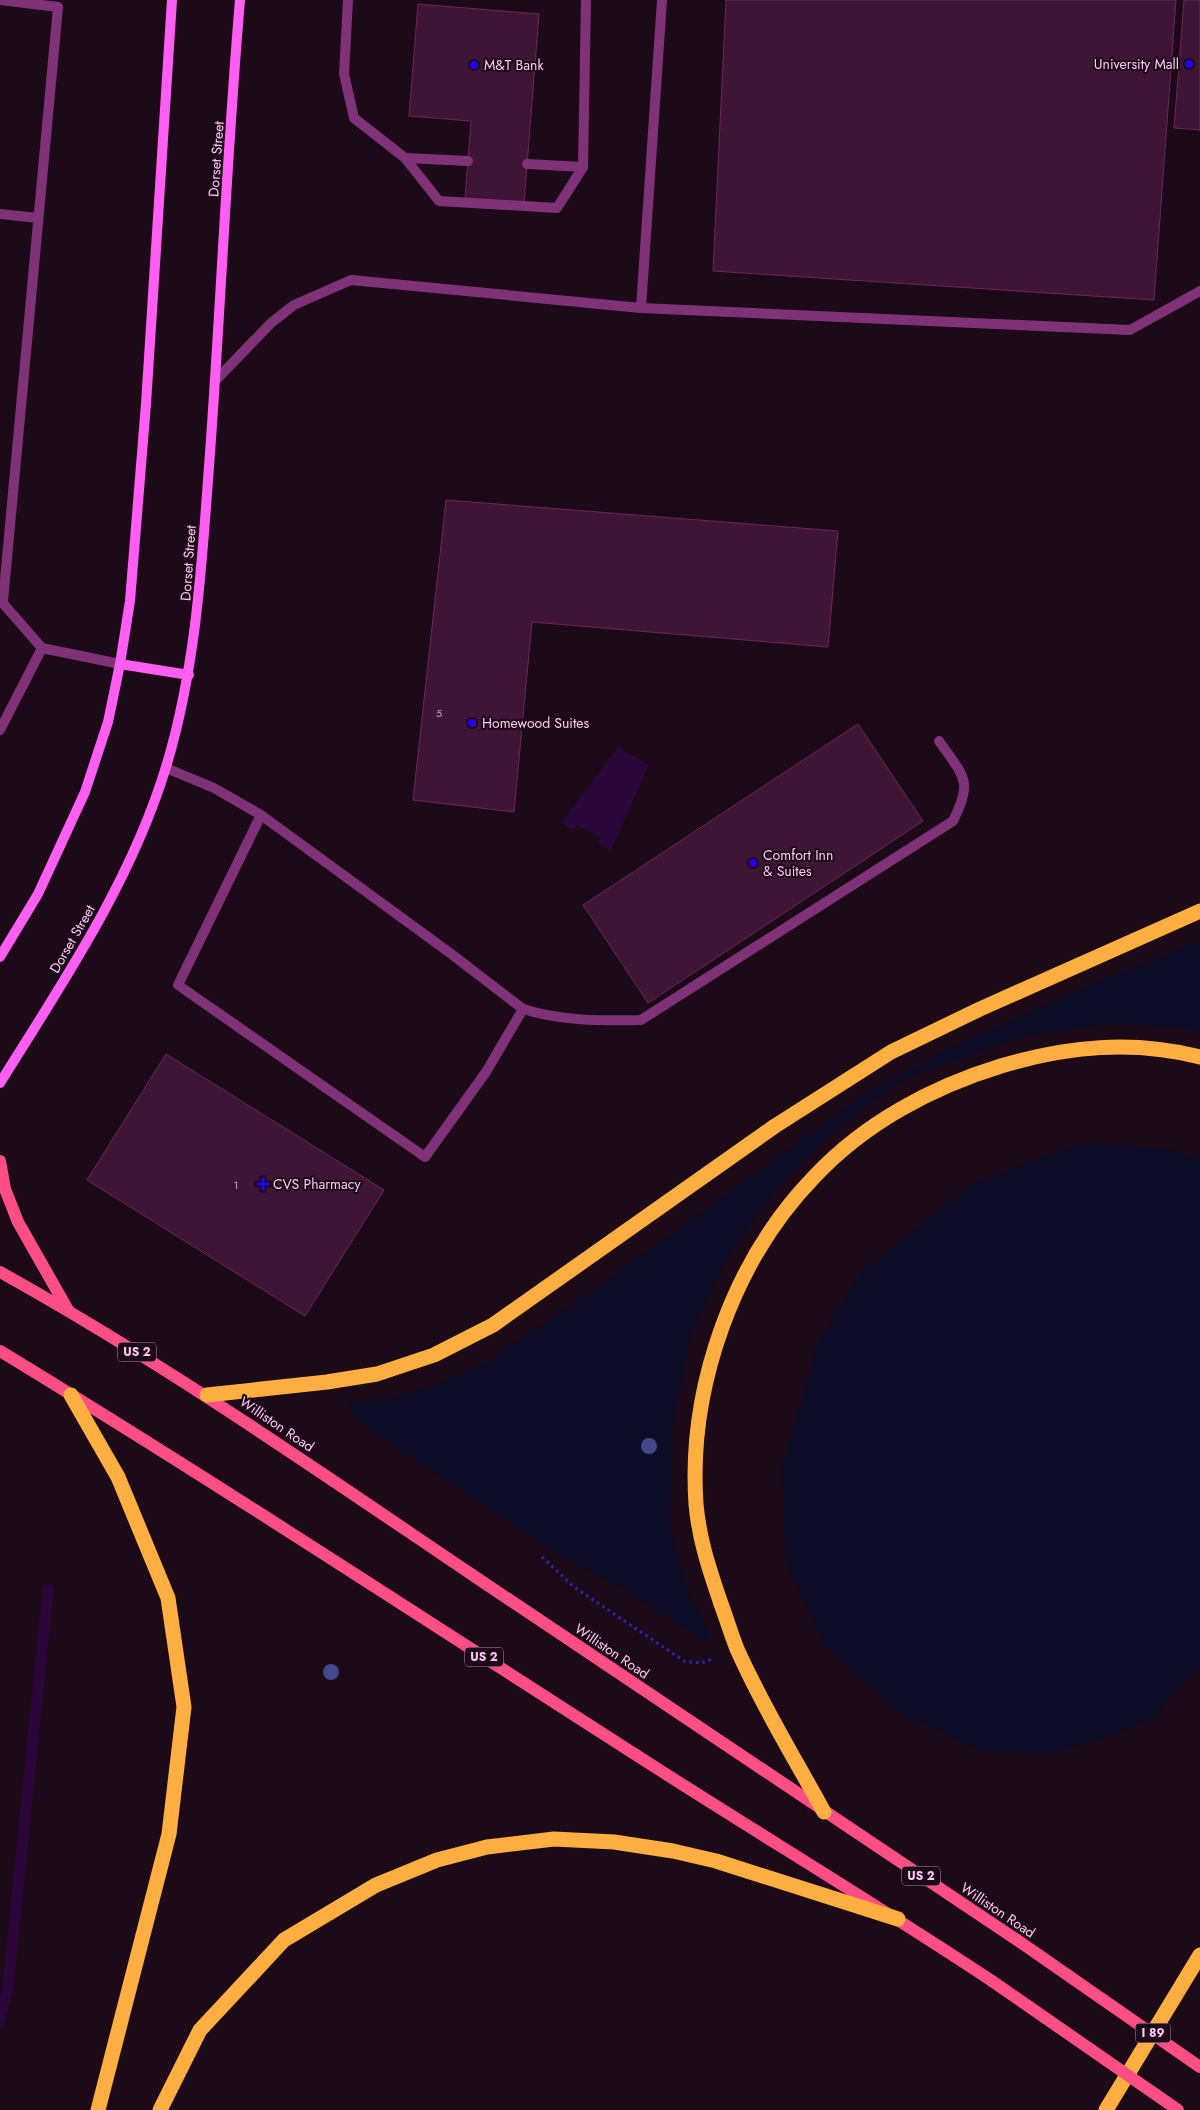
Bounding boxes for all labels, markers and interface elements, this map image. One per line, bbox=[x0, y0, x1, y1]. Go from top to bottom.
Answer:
place label: University Mall bbox=[1094, 54, 1179, 74]
place label: M&T Bank bbox=[484, 55, 544, 75]
marker: University Mall bbox=[1183, 58, 1195, 70]
marker: M&T Bank bbox=[468, 59, 480, 71]
street label: Dorset Street bbox=[203, 120, 229, 198]
street label: Dorset Street bbox=[175, 524, 201, 602]
house number: 5 bbox=[436, 705, 442, 721]
place label: Homewood Suites bbox=[482, 713, 590, 733]
marker: Homewood Suites bbox=[466, 717, 478, 729]
place label: Comfort Inn & Suites bbox=[763, 845, 833, 881]
marker: Comfort Inn & Suites bbox=[747, 857, 759, 869]
street label: Dorset Street bbox=[44, 901, 100, 977]
place label: CVS Pharmacy bbox=[273, 1174, 361, 1194]
house number: 1 bbox=[234, 1177, 238, 1193]
marker: CVS Pharmacy bbox=[257, 1178, 269, 1190]
road number: US 2 bbox=[118, 1342, 156, 1361]
street label: Williston Road bbox=[236, 1392, 318, 1456]
street label: Williston Road bbox=[571, 1619, 653, 1683]
road number: US 2 bbox=[465, 1648, 503, 1666]
road number: US 2 bbox=[902, 1866, 940, 1885]
street label: Williston Road bbox=[957, 1878, 1039, 1942]
road number: I 89 bbox=[1136, 2024, 1170, 2042]

